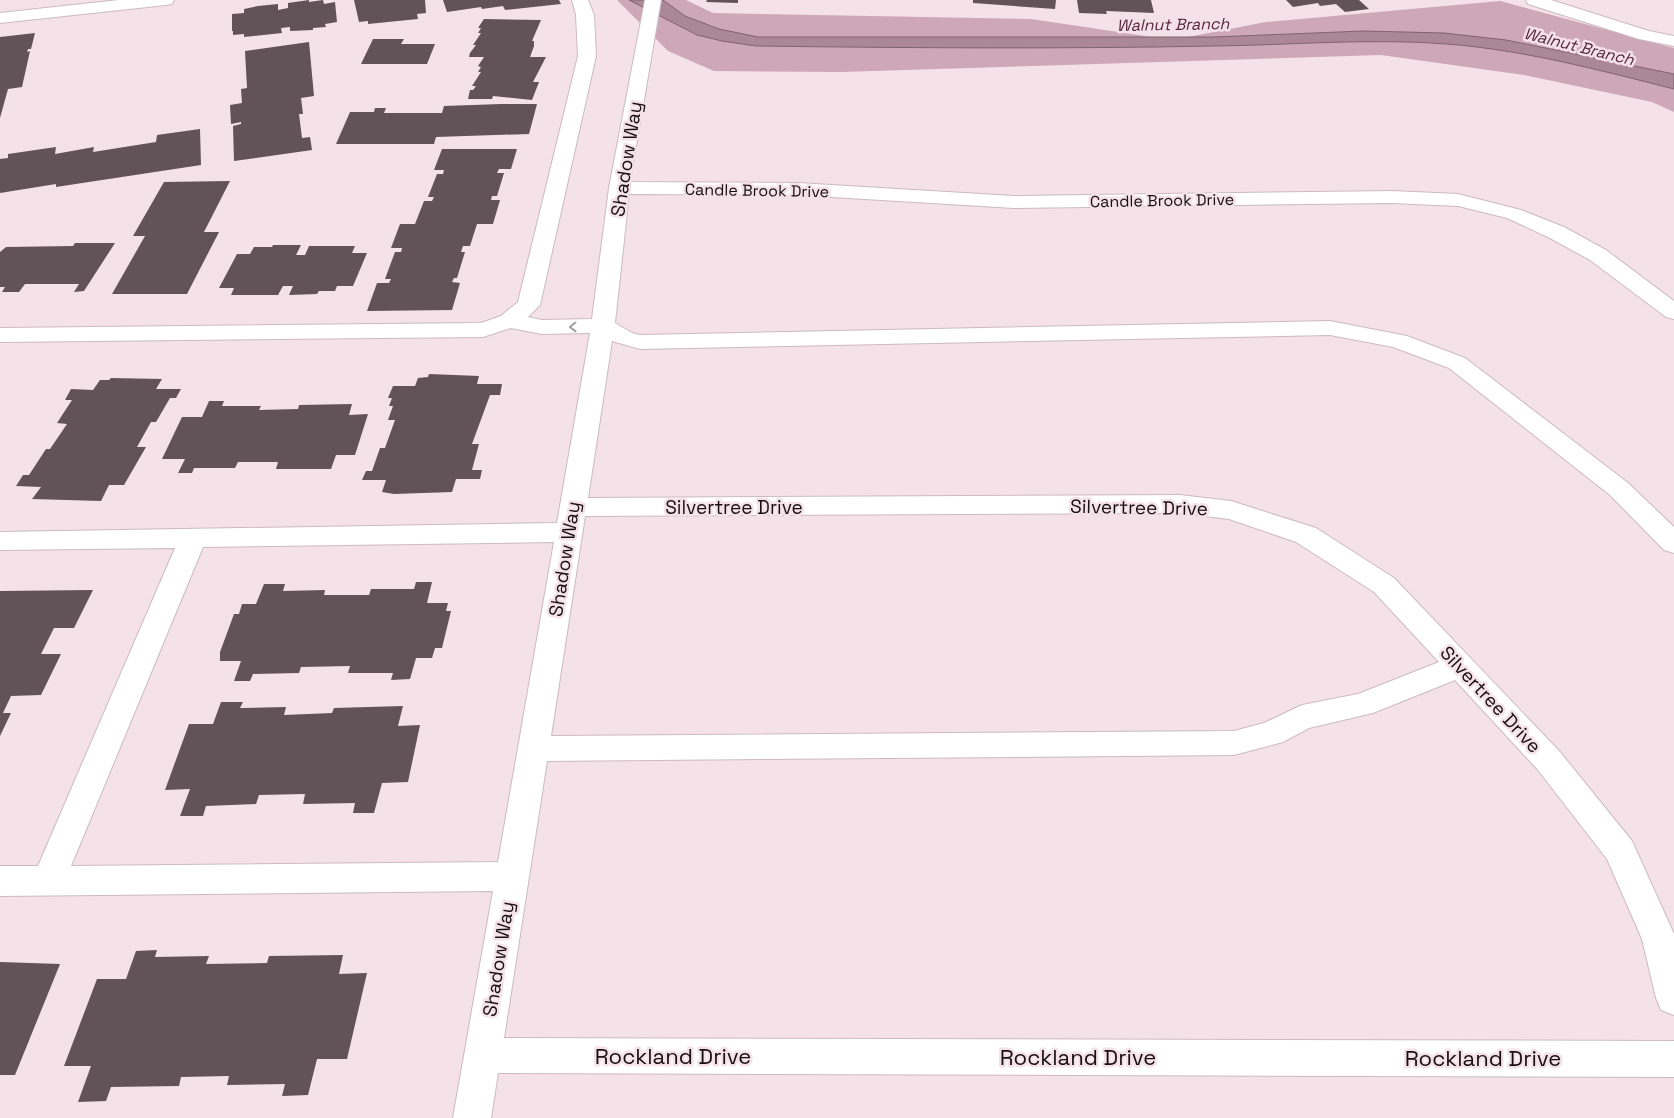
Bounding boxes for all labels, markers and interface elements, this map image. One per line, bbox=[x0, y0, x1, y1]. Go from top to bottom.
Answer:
water label: Walnut Branch bbox=[1117, 13, 1231, 36]
water label: Walnut Branch bbox=[1522, 23, 1637, 71]
street label: Shadow Way bbox=[605, 100, 648, 219]
street label: Candle Brook Drive bbox=[685, 179, 829, 202]
street label: Candle Brook Drive bbox=[1090, 189, 1234, 212]
one-way arrow bbox=[568, 322, 576, 332]
street label: Silvertree Drive bbox=[1070, 494, 1208, 521]
street label: Silvertree Drive bbox=[665, 495, 803, 520]
street label: Shadow Way bbox=[543, 500, 586, 619]
street label: Silvertree Drive bbox=[1435, 640, 1547, 758]
street label: Shadow Way bbox=[477, 900, 520, 1019]
street label: Rockland Drive bbox=[595, 1042, 751, 1070]
street label: Rockland Drive bbox=[1000, 1043, 1156, 1071]
street label: Rockland Drive bbox=[1405, 1044, 1561, 1072]

